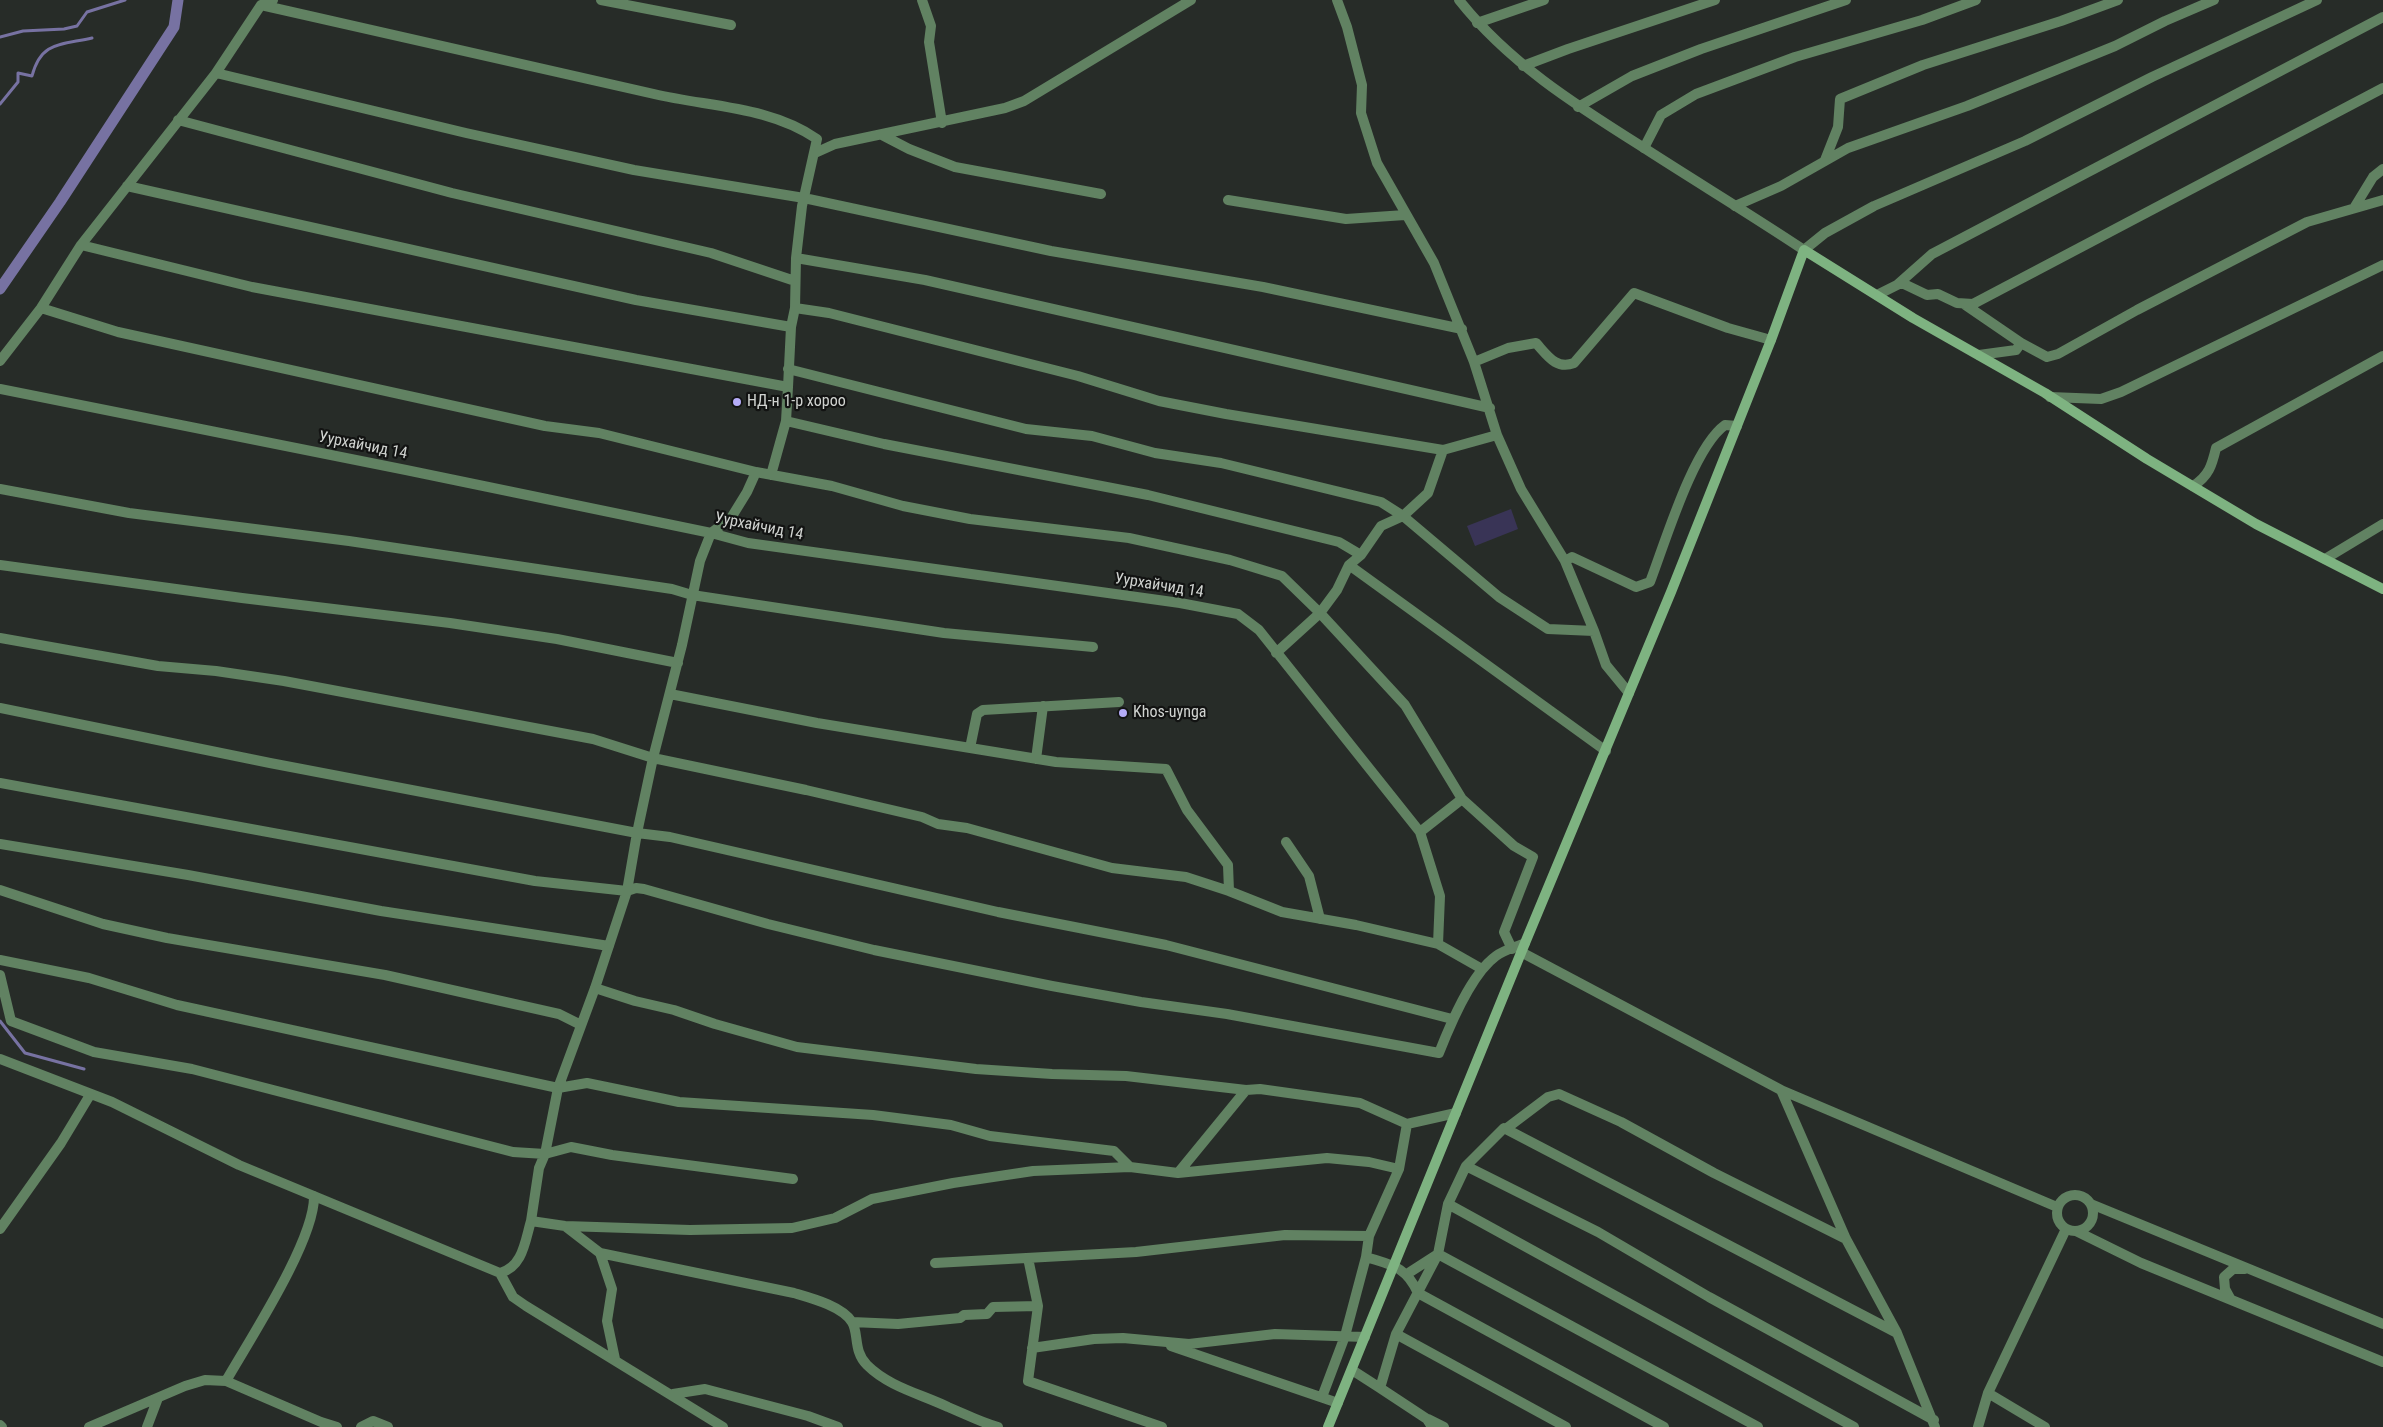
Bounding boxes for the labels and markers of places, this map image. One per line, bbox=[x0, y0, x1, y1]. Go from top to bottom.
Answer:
place label: НД-н 1-р хороо bbox=[747, 392, 846, 412]
marker: НД-н 1-р хороо bbox=[731, 396, 743, 408]
place label: Khos-uynga bbox=[1133, 703, 1206, 723]
marker: Khos-uynga bbox=[1117, 707, 1129, 719]

